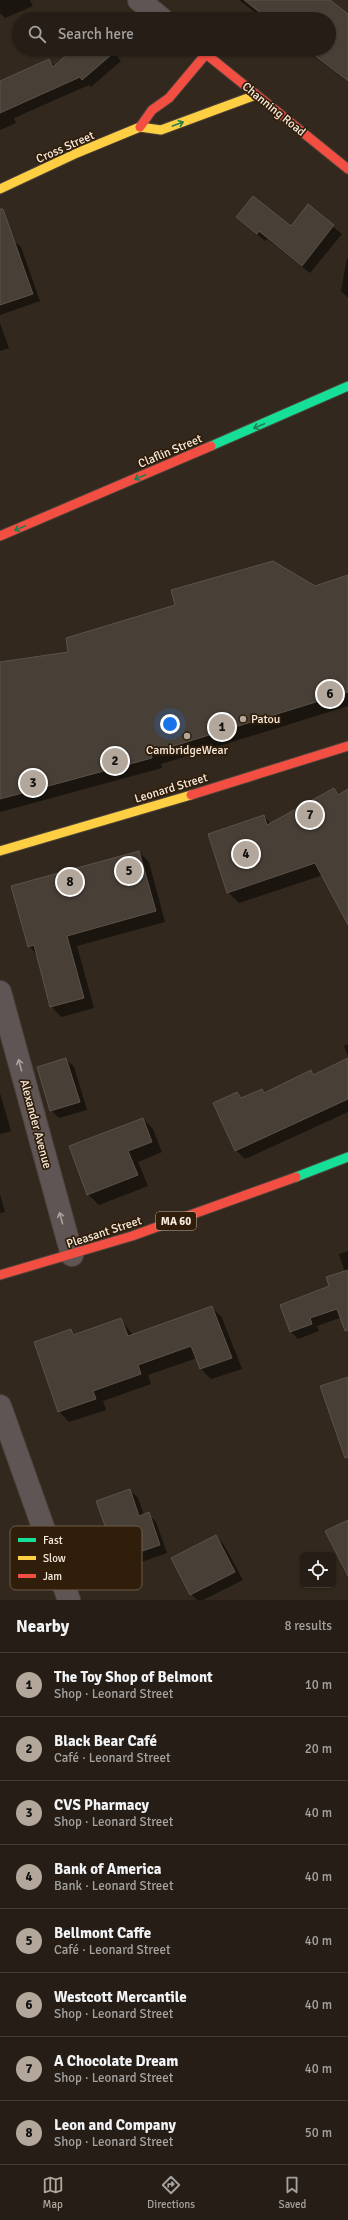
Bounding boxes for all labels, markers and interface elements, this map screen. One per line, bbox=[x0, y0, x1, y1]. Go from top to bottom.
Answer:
search box bbox=[12, 12, 336, 56]
icon: search bbox=[26, 23, 48, 45]
text: Search here bbox=[58, 25, 134, 43]
street label: Channing Road bbox=[239, 79, 308, 140]
one-way arrow bbox=[172, 119, 184, 127]
street label: Cross Street bbox=[34, 128, 97, 167]
one-way arrow bbox=[254, 422, 266, 430]
street label: Claflin Street bbox=[136, 431, 204, 472]
one-way arrow bbox=[134, 473, 146, 481]
one-way arrow bbox=[15, 524, 27, 532]
pin: 6 bbox=[317, 679, 343, 709]
pin: 1 bbox=[209, 712, 235, 742]
place label: Patou bbox=[251, 712, 280, 727]
your location bbox=[160, 714, 180, 734]
marker: Patou bbox=[238, 714, 248, 724]
marker: CambridgeWear bbox=[182, 731, 192, 741]
place label: CambridgeWear bbox=[146, 743, 229, 758]
pin: 2 bbox=[102, 746, 128, 776]
pin: 3 bbox=[20, 768, 46, 798]
street label: Leonard Street bbox=[133, 770, 209, 807]
pin: 7 bbox=[297, 800, 323, 830]
pin: 4 bbox=[233, 839, 259, 869]
pin: 5 bbox=[116, 856, 142, 886]
pin: 8 bbox=[57, 867, 83, 897]
one-way arrow bbox=[16, 1059, 23, 1072]
street label: Alexander Avenue bbox=[16, 1078, 55, 1170]
one-way arrow bbox=[57, 1212, 64, 1225]
road number: MA 60 bbox=[156, 1212, 196, 1230]
street label: Pleasant Street bbox=[65, 1213, 144, 1252]
legend bbox=[10, 1526, 142, 1590]
text: Fast bbox=[43, 1534, 63, 1547]
text: Slow bbox=[43, 1552, 66, 1565]
map controls bbox=[300, 1552, 336, 1588]
button: locate bbox=[300, 1552, 336, 1588]
text: Jam bbox=[43, 1570, 62, 1583]
text: Nearby bbox=[16, 1616, 69, 1637]
text: 8 results bbox=[284, 1618, 332, 1634]
text: The Toy Shop of Belmont bbox=[54, 1668, 213, 1686]
text: 1 bbox=[25, 1677, 33, 1693]
text: 10 m bbox=[305, 1677, 332, 1693]
text: Shop · Leonard Street bbox=[54, 1686, 173, 1702]
text: Black Bear Café bbox=[54, 1732, 157, 1750]
text: 2 bbox=[25, 1741, 33, 1757]
text: 20 m bbox=[305, 1741, 332, 1757]
text: Café · Leonard Street bbox=[54, 1750, 170, 1766]
text: CVS Pharmacy bbox=[54, 1796, 149, 1814]
text: 3 bbox=[25, 1805, 33, 1821]
text: 40 m bbox=[305, 1805, 332, 1821]
text: Shop · Leonard Street bbox=[54, 1814, 173, 1830]
text: Bank of America bbox=[54, 1860, 161, 1878]
text: 4 bbox=[25, 1869, 33, 1885]
text: 40 m bbox=[305, 1869, 332, 1885]
text: Bank · Leonard Street bbox=[54, 1878, 173, 1894]
text: Bellmont Caffe bbox=[54, 1924, 151, 1942]
text: 5 bbox=[25, 1933, 33, 1949]
text: 40 m bbox=[305, 1933, 332, 1949]
text: Café · Leonard Street bbox=[54, 1942, 170, 1958]
text: Westcott Mercantile bbox=[54, 1988, 187, 2006]
text: 6 bbox=[25, 1997, 33, 2013]
text: 40 m bbox=[305, 1997, 332, 2013]
text: Shop · Leonard Street bbox=[54, 2006, 173, 2022]
text: A Chocolate Dream bbox=[54, 2052, 178, 2070]
text: 7 bbox=[25, 2061, 33, 2077]
text: 40 m bbox=[305, 2061, 332, 2077]
text: Shop · Leonard Street bbox=[54, 2070, 173, 2086]
text: Leon and Company bbox=[54, 2116, 176, 2134]
text: 8 bbox=[25, 2125, 33, 2141]
text: 50 m bbox=[305, 2125, 332, 2141]
text: Shop · Leonard Street bbox=[54, 2134, 173, 2150]
tab: Map bbox=[42, 2174, 64, 2211]
tab: Directions bbox=[147, 2174, 195, 2211]
tab: Saved bbox=[279, 2174, 306, 2211]

